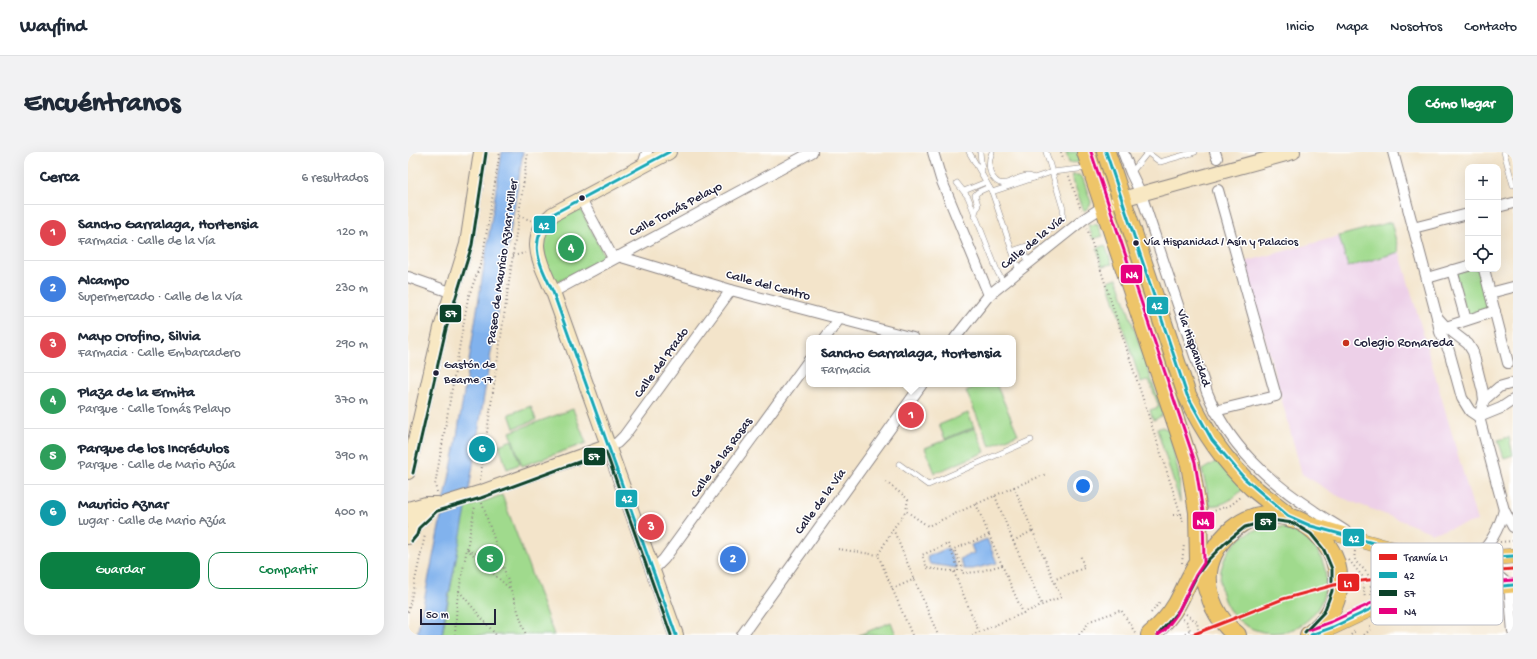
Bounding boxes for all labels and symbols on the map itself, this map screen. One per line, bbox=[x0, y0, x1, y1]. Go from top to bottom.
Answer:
street label: Paseo de Mauricio Aznar Müller bbox=[484, 177, 522, 347]
street label: Calle Tomás Pelayo bbox=[627, 179, 725, 241]
unlabelled marker bbox=[577, 193, 587, 203]
street label: Calle de la Vía bbox=[998, 212, 1068, 273]
line badge: 42 bbox=[533, 215, 556, 234]
text: 42 bbox=[538, 221, 550, 233]
pin: 4 bbox=[558, 233, 584, 263]
place label: Vía Hispanidad / Asín y Palacios bbox=[1143, 236, 1299, 250]
marker: Vía Hispanidad / Asín y Palacios bbox=[1131, 238, 1141, 248]
line badge: N4 bbox=[1120, 264, 1143, 284]
street label: Calle del Centro bbox=[724, 268, 812, 305]
text: N4 bbox=[1126, 270, 1139, 282]
line badge: 42 bbox=[1146, 296, 1169, 315]
text: 42 bbox=[1151, 301, 1163, 313]
line badge: 57 bbox=[439, 304, 462, 323]
street label: Vía Hispanidad bbox=[1172, 307, 1214, 390]
text: 57 bbox=[445, 309, 458, 321]
street label: Calle del Prado bbox=[631, 325, 693, 401]
place label: Colegio Romareda bbox=[1354, 336, 1454, 351]
marker: Colegio Romareda bbox=[1341, 338, 1351, 348]
place label: Gastón de Bearne 17 bbox=[443, 359, 496, 388]
marker: Gastón de Bearne 17 bbox=[431, 368, 441, 378]
pin: 1 bbox=[898, 400, 924, 430]
street label: Calle de las Rosas bbox=[688, 414, 757, 501]
pin: 6 bbox=[469, 434, 495, 464]
line badge: 57 bbox=[583, 447, 606, 466]
text: 57 bbox=[588, 452, 601, 464]
street label: Calle de la Vía bbox=[792, 466, 850, 538]
your location bbox=[1073, 476, 1093, 496]
line badge: 42 bbox=[615, 489, 638, 508]
text: 42 bbox=[621, 494, 633, 506]
line badge: N4 bbox=[1192, 511, 1215, 530]
pin: 3 bbox=[638, 512, 664, 542]
line badge: 57 bbox=[1254, 512, 1277, 531]
text: N4 bbox=[1197, 517, 1210, 529]
text: 57 bbox=[1260, 517, 1273, 529]
line badge: 42 bbox=[1342, 528, 1365, 547]
text: 42 bbox=[1348, 534, 1360, 546]
legend bbox=[1371, 543, 1503, 625]
pin: 5 bbox=[477, 544, 503, 574]
pin: 2 bbox=[720, 544, 746, 574]
text: Tranvía L1 bbox=[1403, 553, 1448, 565]
text: 42 bbox=[1404, 571, 1415, 583]
line badge: L1 bbox=[1337, 573, 1360, 592]
text: L1 bbox=[1344, 579, 1352, 591]
text: 57 bbox=[1404, 589, 1416, 601]
scale bar bbox=[420, 607, 496, 626]
text: N4 bbox=[1404, 607, 1417, 619]

